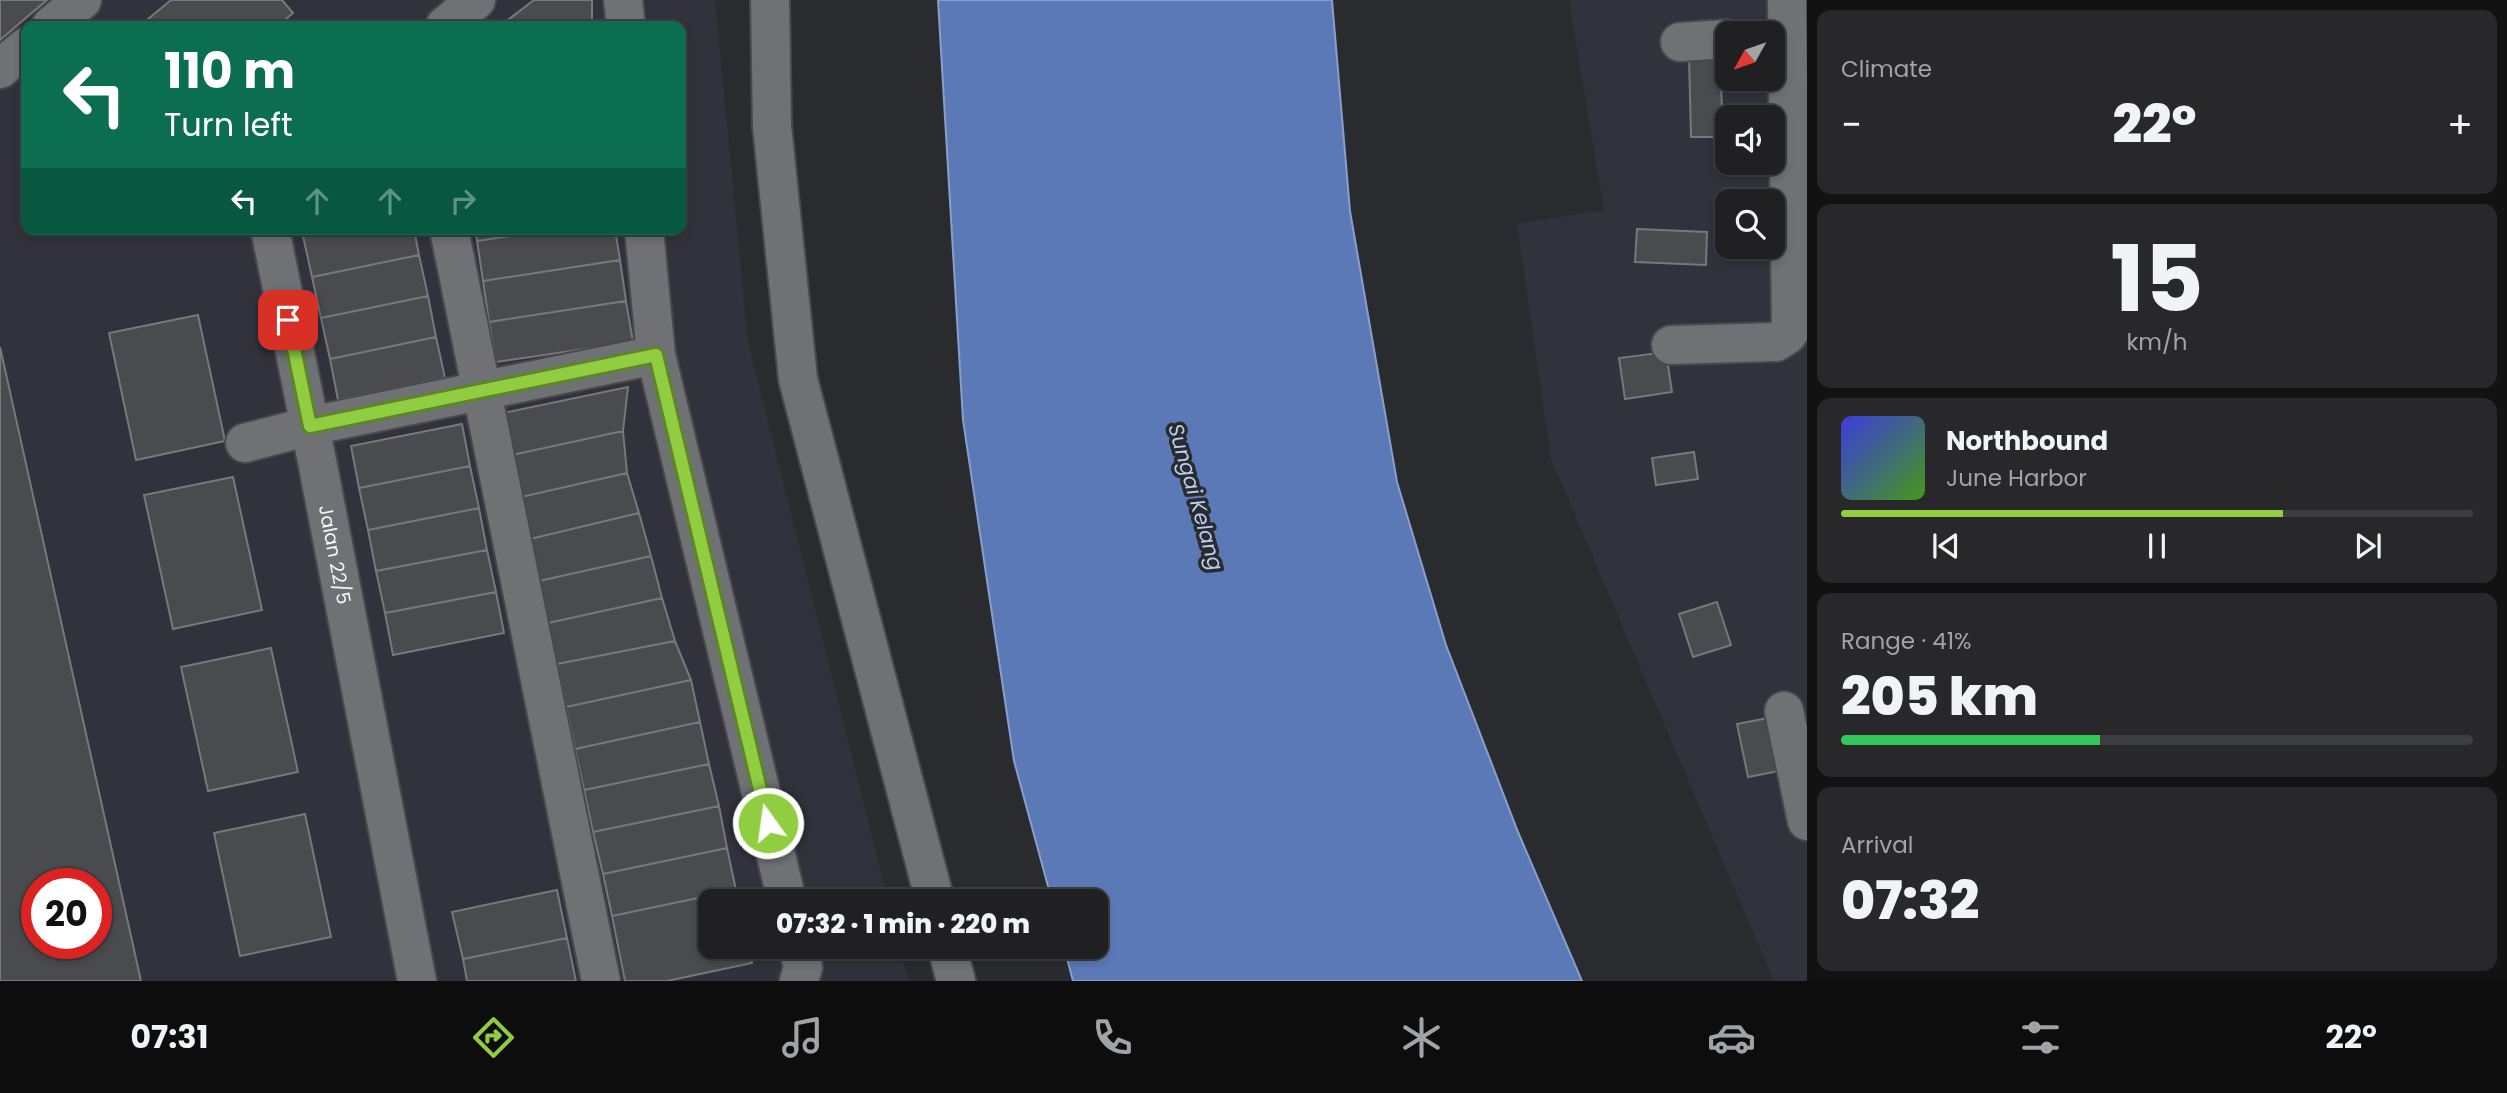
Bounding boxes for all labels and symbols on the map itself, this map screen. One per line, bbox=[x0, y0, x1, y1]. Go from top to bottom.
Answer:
north arrow bbox=[1715, 21, 1785, 91]
pin bbox=[258, 290, 318, 350]
water label: Sungai Kelang bbox=[1161, 420, 1231, 574]
street label: Jalan 22/5 bbox=[312, 503, 358, 607]
position arrow bbox=[731, 786, 805, 860]
speed limit sign: 20 bbox=[21, 868, 112, 959]

